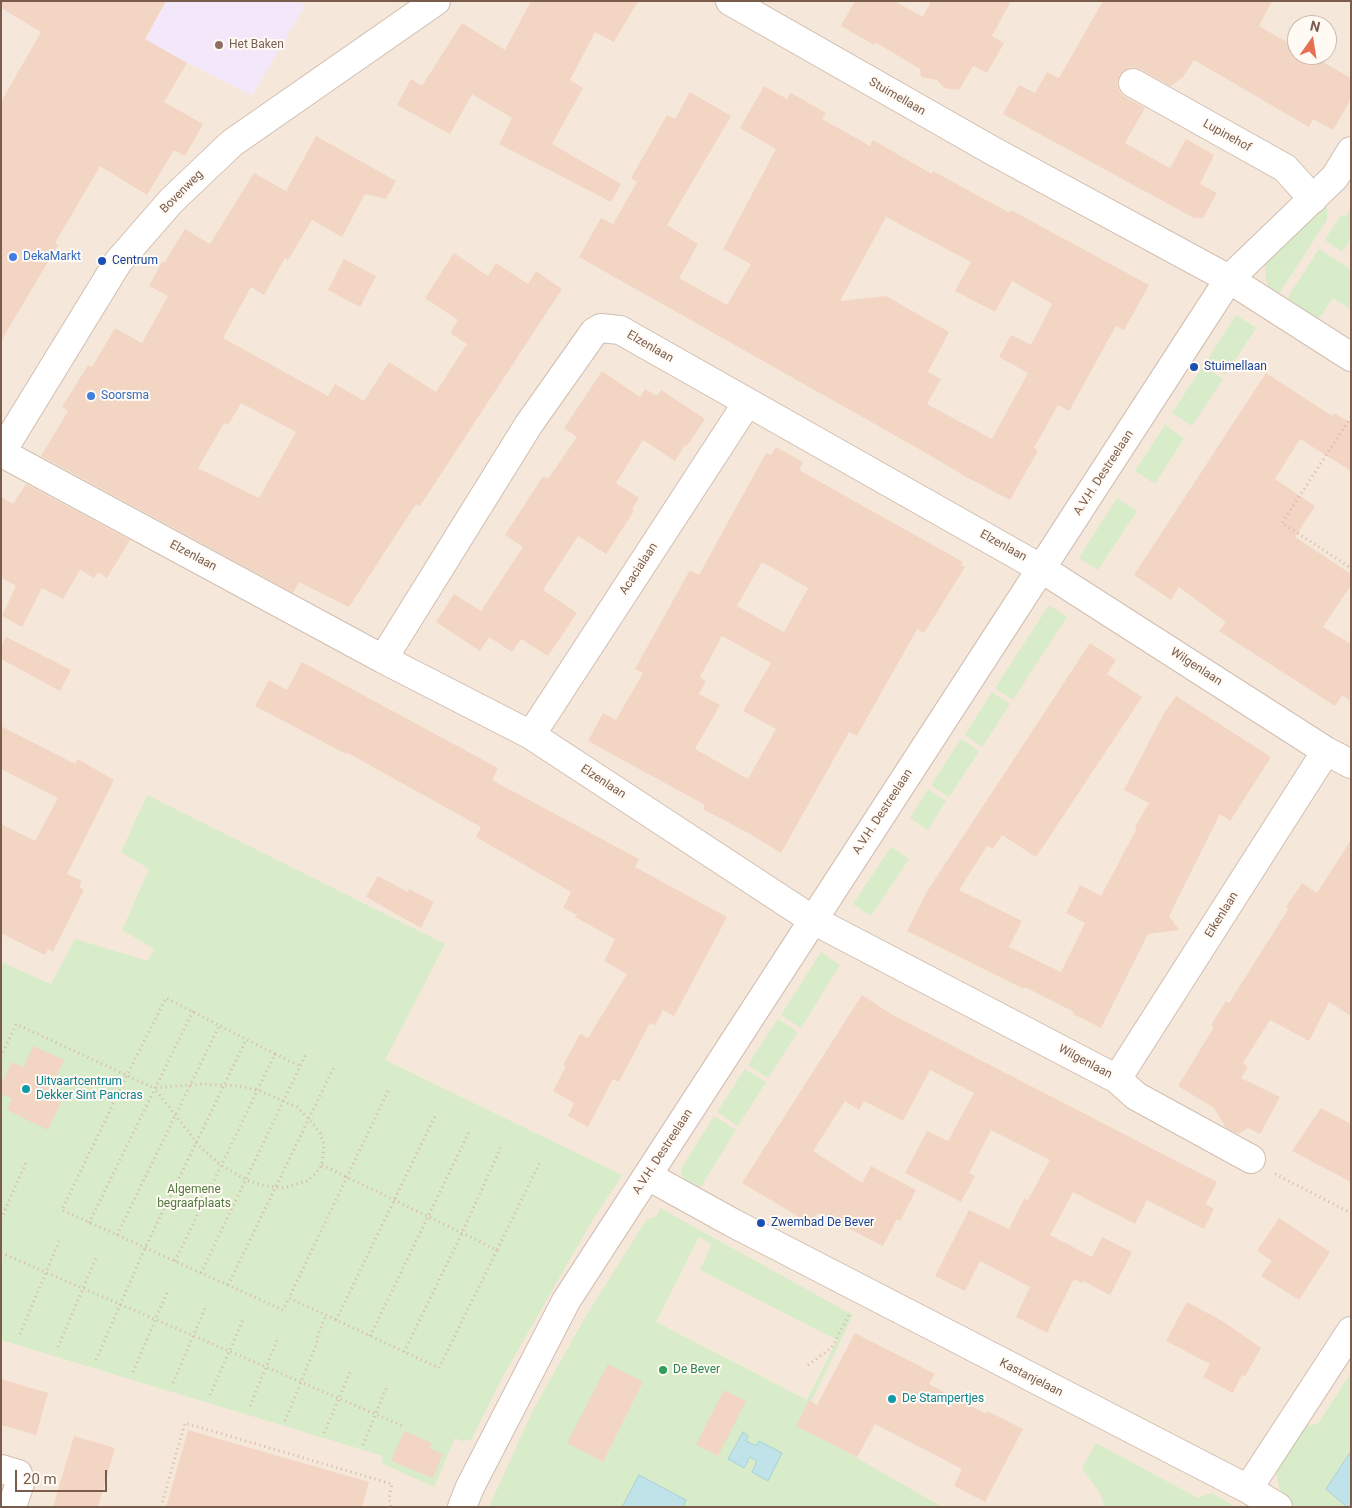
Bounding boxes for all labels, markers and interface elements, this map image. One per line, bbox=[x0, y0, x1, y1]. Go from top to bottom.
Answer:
north arrow bbox=[1287, 15, 1337, 65]
text: N bbox=[1309, 17, 1322, 35]
place label: Het Baken bbox=[229, 38, 284, 52]
marker: Het Baken bbox=[213, 39, 225, 51]
street label: Stuimellaan bbox=[866, 75, 928, 119]
street label: Lupinehof bbox=[1200, 117, 1254, 155]
street label: Bovenweg bbox=[157, 167, 207, 217]
place label: DekaMarkt bbox=[23, 250, 81, 264]
marker: DekaMarkt bbox=[7, 251, 19, 263]
place label: Centrum bbox=[112, 254, 158, 268]
marker: Centrum bbox=[96, 255, 108, 267]
street label: Elzenlaan bbox=[624, 328, 676, 366]
place label: Stuimellaan bbox=[1204, 360, 1267, 374]
marker: Stuimellaan bbox=[1188, 361, 1200, 373]
place label: Soorsma bbox=[101, 389, 149, 403]
marker: Soorsma bbox=[85, 390, 97, 402]
street label: A.V.H. Destreelaan bbox=[1071, 428, 1137, 518]
street label: Elzenlaan bbox=[977, 527, 1029, 565]
street label: Elzenlaan bbox=[167, 538, 219, 574]
street label: Acacialaan bbox=[617, 540, 661, 598]
street label: Wilgenlaan bbox=[1167, 645, 1225, 689]
street label: Elzenlaan bbox=[578, 762, 628, 802]
street label: A.V.H. Destreelaan bbox=[850, 767, 916, 857]
street label: Eikenlaan bbox=[1202, 889, 1242, 941]
street label: Wilgenlaan bbox=[1056, 1042, 1114, 1082]
place label: Uitvaartcentrum Dekker Sint Pancras bbox=[36, 1075, 143, 1103]
marker: Uitvaartcentrum Dekker Sint Pancras bbox=[20, 1083, 32, 1095]
street label: A.V.H. Destreelaan bbox=[630, 1107, 696, 1197]
park label: Algemene begraafplaats bbox=[157, 1183, 231, 1211]
place label: Zwembad De Bever bbox=[771, 1216, 874, 1230]
marker: Zwembad De Bever bbox=[755, 1217, 767, 1229]
street label: Kastanjelaan bbox=[997, 1356, 1065, 1400]
place label: De Bever bbox=[673, 1363, 720, 1377]
marker: De Bever bbox=[657, 1364, 669, 1376]
place label: De Stampertjes bbox=[902, 1392, 984, 1406]
marker: De Stampertjes bbox=[886, 1393, 898, 1405]
scale bar bbox=[18, 1460, 110, 1492]
text: 20 m bbox=[23, 1470, 57, 1488]

